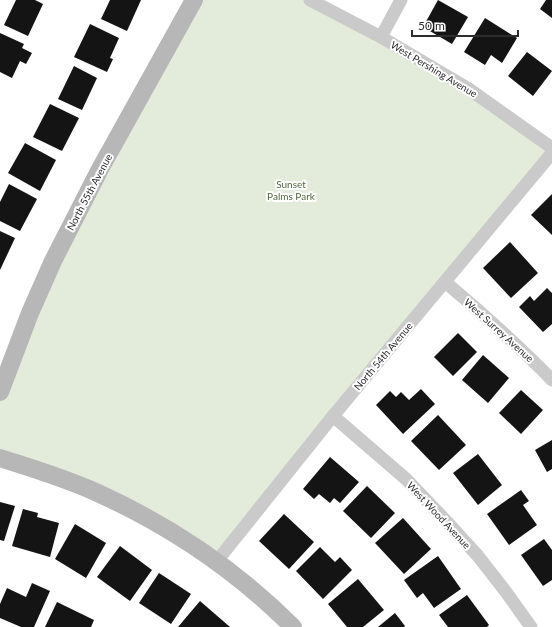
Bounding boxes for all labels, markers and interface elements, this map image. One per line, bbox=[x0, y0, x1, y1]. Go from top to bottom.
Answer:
scale bar bbox=[412, 12, 518, 38]
text: 50 m bbox=[418, 18, 445, 33]
street label: West Pershing Avenue bbox=[389, 38, 479, 100]
street label: North 55th Avenue bbox=[64, 152, 114, 232]
park label: Sunset Palms Park bbox=[267, 178, 316, 202]
street label: West Surrey Avenue bbox=[462, 296, 536, 364]
street label: North 54th Avenue bbox=[351, 320, 415, 392]
street label: West Wood Avenue bbox=[405, 479, 473, 551]

